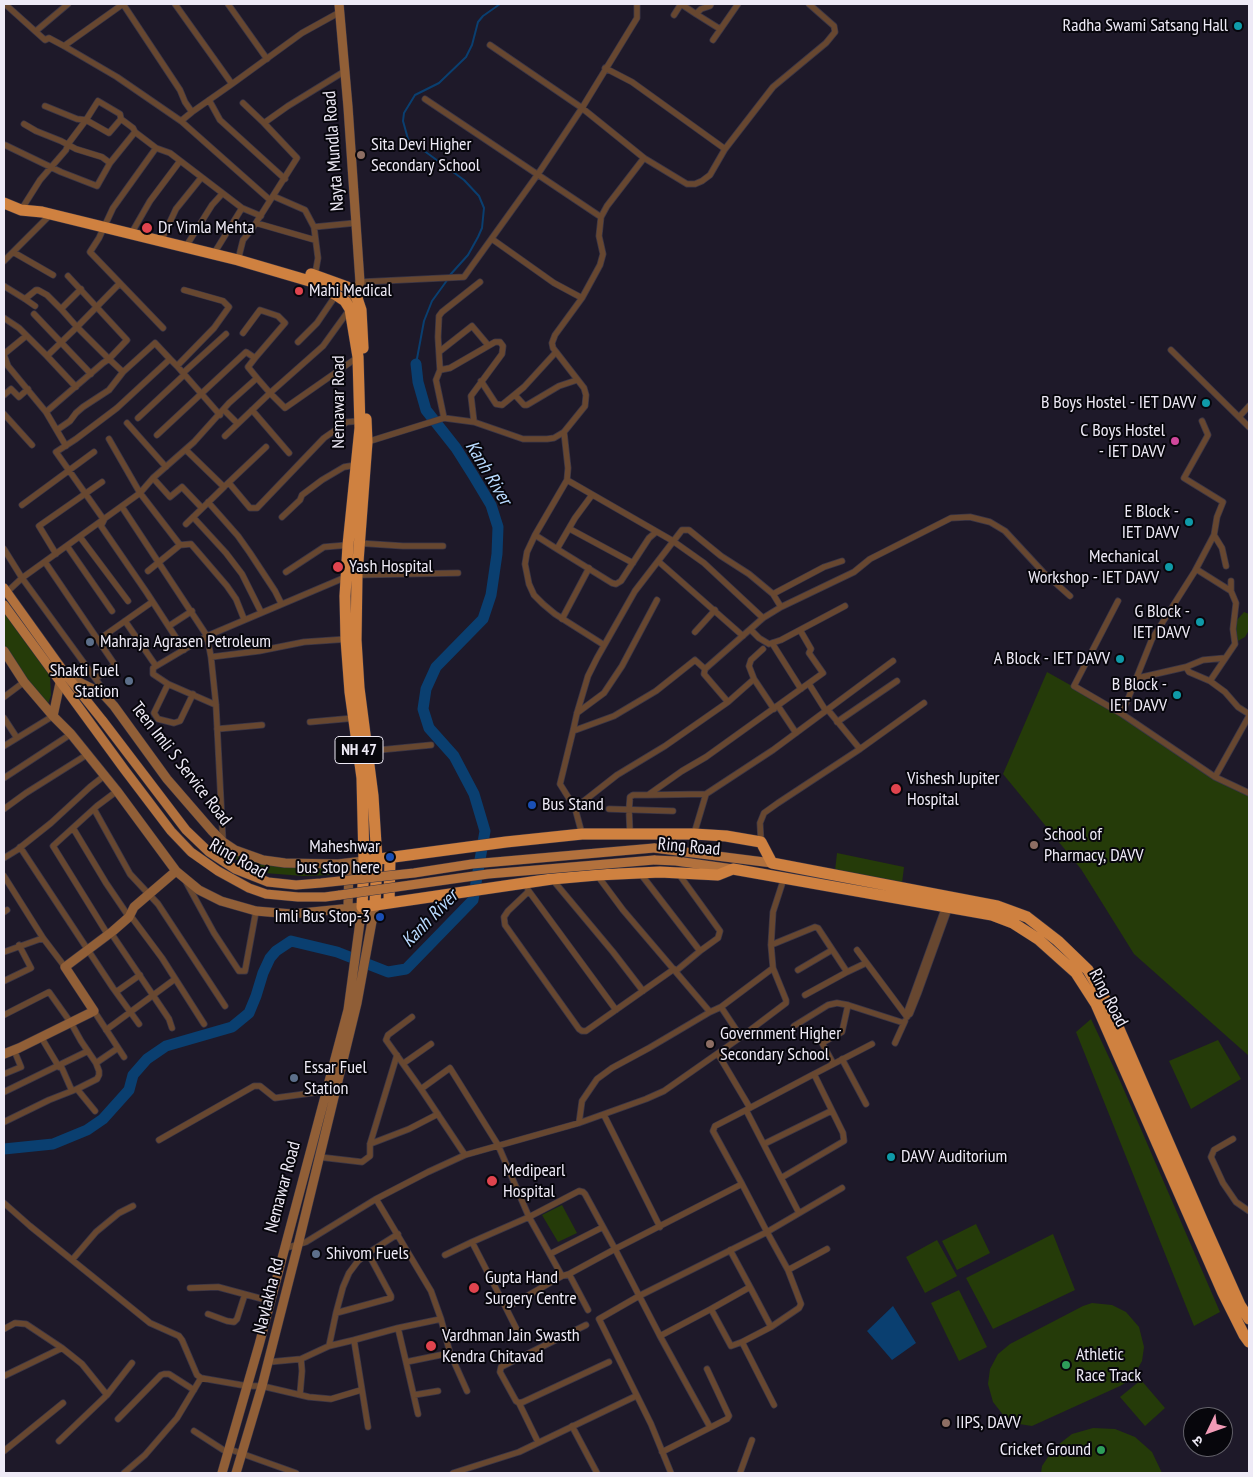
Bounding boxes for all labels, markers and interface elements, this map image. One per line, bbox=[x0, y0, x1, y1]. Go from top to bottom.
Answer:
place label: Radha Swami Satsang Hall bbox=[1063, 15, 1228, 37]
marker: Radha Swami Satsang Hall bbox=[1232, 20, 1244, 32]
street label: Nayta Mundla Road bbox=[319, 90, 349, 212]
place label: Sita Devi Higher Secondary School bbox=[371, 134, 480, 176]
marker: Sita Devi Higher Secondary School bbox=[355, 149, 367, 161]
place label: Dr Vimla Mehta bbox=[158, 217, 254, 239]
marker: Dr Vimla Mehta bbox=[140, 221, 154, 235]
place label: Mahi Medical bbox=[309, 280, 392, 302]
marker: Mahi Medical bbox=[293, 285, 305, 297]
street label: Nemawar Road bbox=[328, 355, 350, 449]
place label: B Boys Hostel - IET DAVV bbox=[1041, 392, 1196, 414]
marker: B Boys Hostel - IET DAVV bbox=[1200, 397, 1212, 409]
place label: C Boys Hostel - IET DAVV bbox=[1080, 420, 1165, 462]
marker: C Boys Hostel - IET DAVV bbox=[1169, 435, 1181, 447]
water label: Kanh River bbox=[460, 437, 516, 509]
place label: E Block - IET DAVV bbox=[1122, 501, 1179, 544]
marker: E Block - IET DAVV bbox=[1183, 516, 1195, 528]
place label: Mechanical Workshop - IET DAVV bbox=[1028, 546, 1159, 588]
place label: Yash Hospital bbox=[349, 556, 433, 578]
marker: Yash Hospital bbox=[331, 560, 345, 574]
marker: Mechanical Workshop - IET DAVV bbox=[1163, 561, 1175, 573]
place label: G Block - IET DAVV bbox=[1133, 601, 1190, 644]
marker: G Block - IET DAVV bbox=[1194, 616, 1206, 628]
place label: Mahraja Agrasen Petroleum bbox=[100, 631, 271, 653]
marker: Mahraja Agrasen Petroleum bbox=[84, 636, 96, 648]
place label: A Block - IET DAVV bbox=[994, 648, 1110, 670]
marker: A Block - IET DAVV bbox=[1114, 653, 1126, 665]
place label: Shakti Fuel Station bbox=[50, 660, 119, 702]
place label: B Block - IET DAVV bbox=[1110, 674, 1167, 716]
marker: Shakti Fuel Station bbox=[123, 675, 135, 687]
marker: B Block - IET DAVV bbox=[1171, 689, 1183, 701]
street label: Teen Imli S Service Road bbox=[126, 698, 236, 830]
road number: NH 47 bbox=[335, 736, 383, 764]
place label: Vishesh Jupiter Hospital bbox=[907, 768, 1000, 811]
marker: Vishesh Jupiter Hospital bbox=[889, 782, 903, 796]
place label: Bus Stand bbox=[542, 794, 604, 816]
marker: Bus Stand bbox=[526, 799, 538, 811]
place label: School of Pharmacy, DAVV bbox=[1044, 824, 1144, 866]
street label: Ring Road bbox=[205, 834, 271, 884]
street label: Ring Road bbox=[657, 834, 721, 860]
place label: Maheshwar bus stop here bbox=[296, 836, 380, 879]
marker: School of Pharmacy, DAVV bbox=[1028, 839, 1040, 851]
marker: Maheshwar bus stop here bbox=[384, 851, 396, 863]
water label: Kanh River bbox=[397, 886, 463, 952]
place label: Imli Bus Stop-3 bbox=[275, 906, 370, 928]
marker: Imli Bus Stop-3 bbox=[374, 911, 386, 923]
street label: Ring Road bbox=[1084, 965, 1132, 1031]
place label: Government Higher Secondary School bbox=[720, 1023, 841, 1066]
marker: Government Higher Secondary School bbox=[704, 1038, 716, 1050]
place label: Essar Fuel Station bbox=[304, 1057, 367, 1100]
marker: Essar Fuel Station bbox=[288, 1072, 300, 1084]
street label: Nemawar Road bbox=[260, 1139, 306, 1235]
place label: DAVV Auditorium bbox=[901, 1146, 1007, 1168]
marker: DAVV Auditorium bbox=[885, 1151, 897, 1163]
place label: Medipearl Hospital bbox=[503, 1160, 565, 1202]
marker: Medipearl Hospital bbox=[485, 1174, 499, 1188]
place label: Shivom Fuels bbox=[326, 1243, 409, 1265]
marker: Shivom Fuels bbox=[310, 1248, 322, 1260]
street label: Navlakha Rd bbox=[249, 1256, 289, 1336]
place label: Gupta Hand Surgery Centre bbox=[485, 1267, 577, 1310]
marker: Gupta Hand Surgery Centre bbox=[467, 1281, 481, 1295]
place label: Vardhman Jain Swasth Kendra Chitavad bbox=[442, 1325, 580, 1368]
marker: Vardhman Jain Swasth Kendra Chitavad bbox=[424, 1339, 438, 1353]
place label: Athletic Race Track bbox=[1076, 1344, 1141, 1386]
marker: Athletic Race Track bbox=[1060, 1359, 1072, 1371]
north arrow bbox=[1183, 1407, 1233, 1457]
place label: IIPS, DAVV bbox=[956, 1412, 1021, 1434]
marker: IIPS, DAVV bbox=[940, 1417, 952, 1429]
text: उ bbox=[1188, 1432, 1207, 1450]
place label: Cricket Ground bbox=[1000, 1439, 1091, 1461]
marker: Cricket Ground bbox=[1095, 1444, 1107, 1456]

